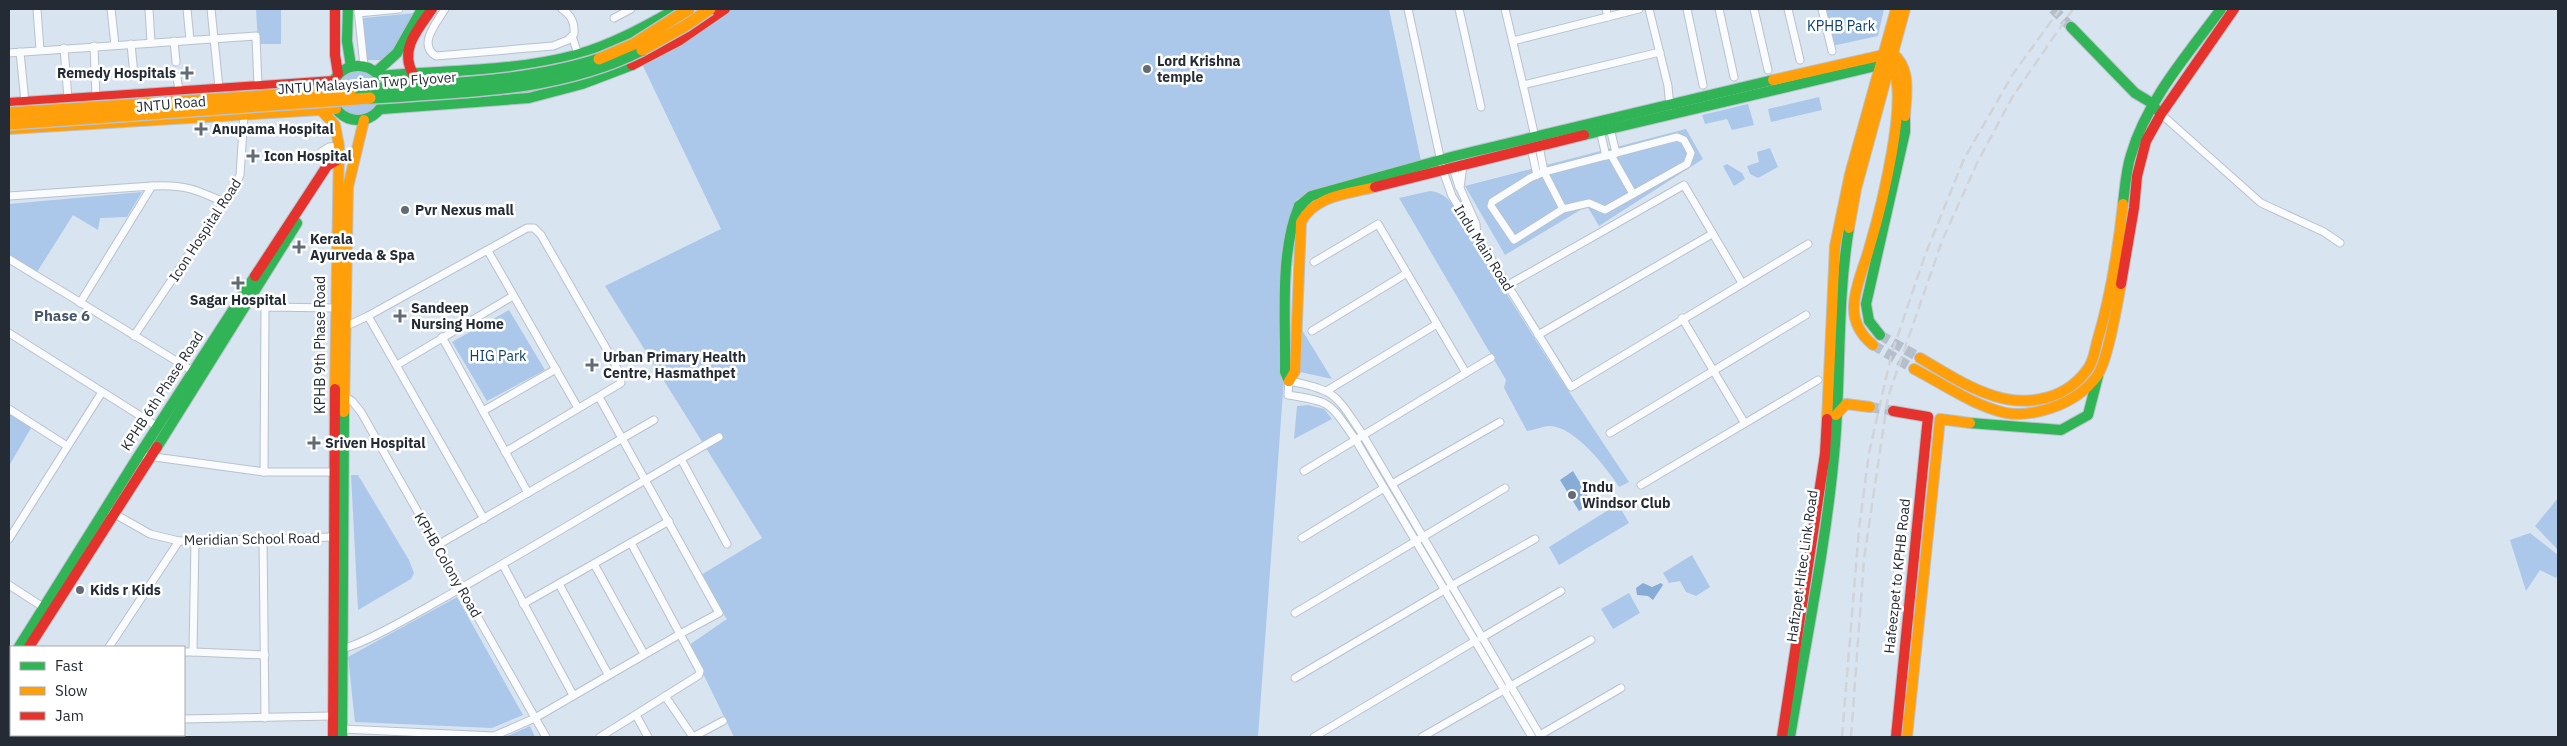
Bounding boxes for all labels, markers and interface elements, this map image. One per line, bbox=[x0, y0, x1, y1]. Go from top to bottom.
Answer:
park label: KPHB Park bbox=[1807, 17, 1876, 35]
place label: Lord Krishna temple bbox=[1157, 52, 1241, 86]
marker: Lord Krishna temple bbox=[1141, 63, 1153, 75]
place label: Remedy Hospitals bbox=[57, 64, 176, 82]
marker: Remedy Hospitals bbox=[180, 66, 194, 80]
street label: JNTU Malaysian Twp Flyover bbox=[277, 68, 457, 98]
street label: JNTU Road bbox=[135, 92, 207, 116]
place label: Anupama Hospital bbox=[212, 120, 334, 138]
marker: Anupama Hospital bbox=[194, 122, 208, 136]
place label: Icon Hospital bbox=[264, 147, 352, 165]
marker: Icon Hospital bbox=[246, 149, 260, 163]
street label: Icon Hospital Road bbox=[165, 175, 245, 285]
place label: Pvr Nexus mall bbox=[415, 201, 514, 219]
street label: Indu Main Road bbox=[1450, 201, 1518, 295]
marker: Pvr Nexus mall bbox=[399, 204, 411, 216]
place label: Kerala Ayurveda & Spa bbox=[310, 230, 415, 264]
marker: Kerala Ayurveda & Spa bbox=[292, 240, 306, 254]
marker: Sagar Hospital bbox=[231, 276, 245, 290]
street label: KPHB 9th Phase Road bbox=[311, 276, 329, 414]
place label: Sagar Hospital bbox=[190, 291, 286, 309]
place label: Sandeep Nursing Home bbox=[411, 299, 504, 333]
district label: Phase 6 bbox=[34, 306, 90, 325]
marker: Sandeep Nursing Home bbox=[393, 309, 407, 323]
street label: KPHB 6th Phase Road bbox=[117, 328, 207, 454]
park label: HIG Park bbox=[470, 347, 527, 365]
place label: Urban Primary Health Centre, Hasmathpet bbox=[603, 348, 746, 382]
marker: Urban Primary Health Centre, Hasmathpet bbox=[585, 358, 599, 372]
place label: Sriven Hospital bbox=[325, 434, 426, 452]
marker: Sriven Hospital bbox=[307, 436, 321, 450]
place label: Indu Windsor Club bbox=[1582, 478, 1671, 512]
marker: Indu Windsor Club bbox=[1566, 489, 1578, 501]
street label: Hafizpet Hitec Link Road bbox=[1782, 489, 1822, 643]
street label: Hafeezpet to KPHB Road bbox=[1880, 498, 1914, 654]
street label: KPHB Colony Road bbox=[411, 509, 485, 621]
street label: Meridian School Road bbox=[184, 529, 320, 549]
place label: Kids r Kids bbox=[90, 581, 161, 599]
marker: Kids r Kids bbox=[74, 584, 86, 596]
legend bbox=[10, 646, 185, 736]
text: Fast bbox=[55, 656, 83, 675]
text: Slow bbox=[55, 681, 88, 700]
text: Jam bbox=[55, 706, 84, 725]

